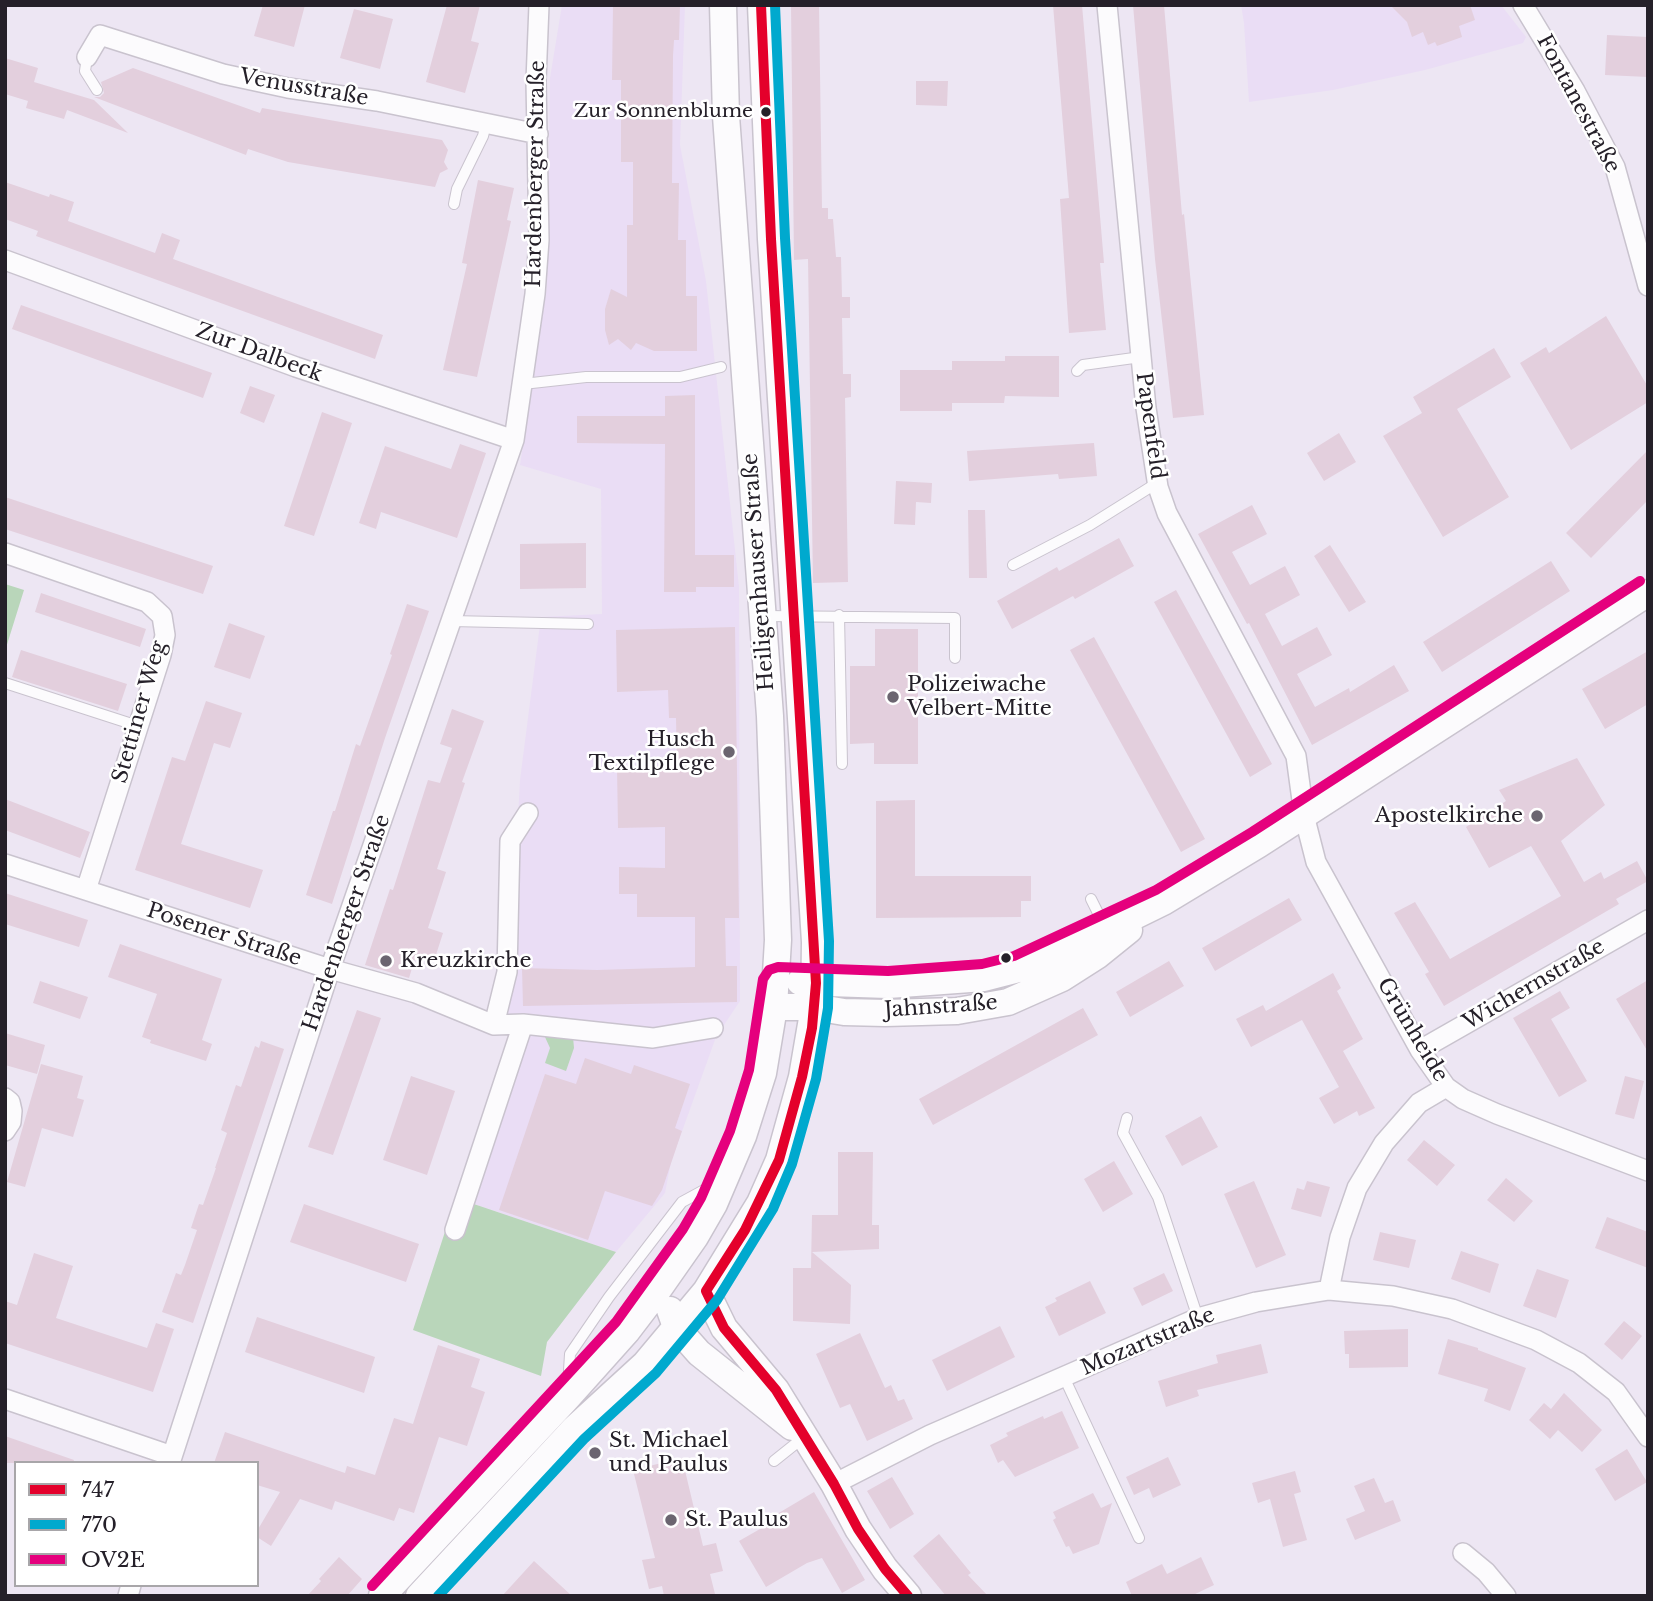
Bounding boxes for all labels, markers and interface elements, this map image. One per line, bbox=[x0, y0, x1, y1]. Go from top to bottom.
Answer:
street label: Fontanestraße bbox=[1531, 31, 1625, 177]
street label: Hardenberger Straße bbox=[521, 60, 551, 288]
street label: Venusstraße bbox=[238, 64, 370, 112]
place label: Zur Sonnenblume bbox=[574, 101, 753, 123]
marker: Zur Sonnenblume bbox=[759, 105, 773, 119]
street label: Zur Dalbeck bbox=[192, 318, 326, 388]
street label: Papenfeld bbox=[1130, 371, 1170, 481]
street label: Heiligenhauser Straße bbox=[738, 452, 780, 692]
street label: Stettiner Weg bbox=[108, 638, 172, 786]
place label: Polizeiwache Velbert-Mitte bbox=[907, 672, 1052, 722]
marker: Polizeiwache Velbert-Mitte bbox=[885, 689, 901, 705]
place label: Husch Textilpflege bbox=[589, 727, 715, 777]
marker: Husch Textilpflege bbox=[721, 744, 737, 760]
place label: Apostelkirche bbox=[1375, 803, 1523, 829]
marker: Apostelkirche bbox=[1529, 808, 1545, 824]
street label: Hardenberger Straße bbox=[298, 811, 396, 1035]
street label: Posener Straße bbox=[144, 898, 304, 972]
street label: Wichernstraße bbox=[1459, 934, 1609, 1036]
place label: Kreuzkirche bbox=[400, 948, 532, 974]
unlabelled marker bbox=[999, 951, 1013, 965]
marker: Kreuzkirche bbox=[378, 953, 394, 969]
street label: Grünheide bbox=[1371, 974, 1453, 1086]
street label: Jahnstraße bbox=[883, 990, 999, 1024]
street label: Mozartstraße bbox=[1077, 1303, 1219, 1381]
place label: St. Michael und Paulus bbox=[609, 1428, 728, 1478]
marker: St. Michael und Paulus bbox=[587, 1445, 603, 1461]
legend bbox=[14, 1461, 259, 1587]
text: 747 bbox=[81, 1477, 114, 1503]
place label: St. Paulus bbox=[685, 1507, 788, 1533]
text: 770 bbox=[81, 1512, 117, 1538]
marker: St. Paulus bbox=[663, 1512, 679, 1528]
text: OV2E bbox=[81, 1547, 145, 1573]

